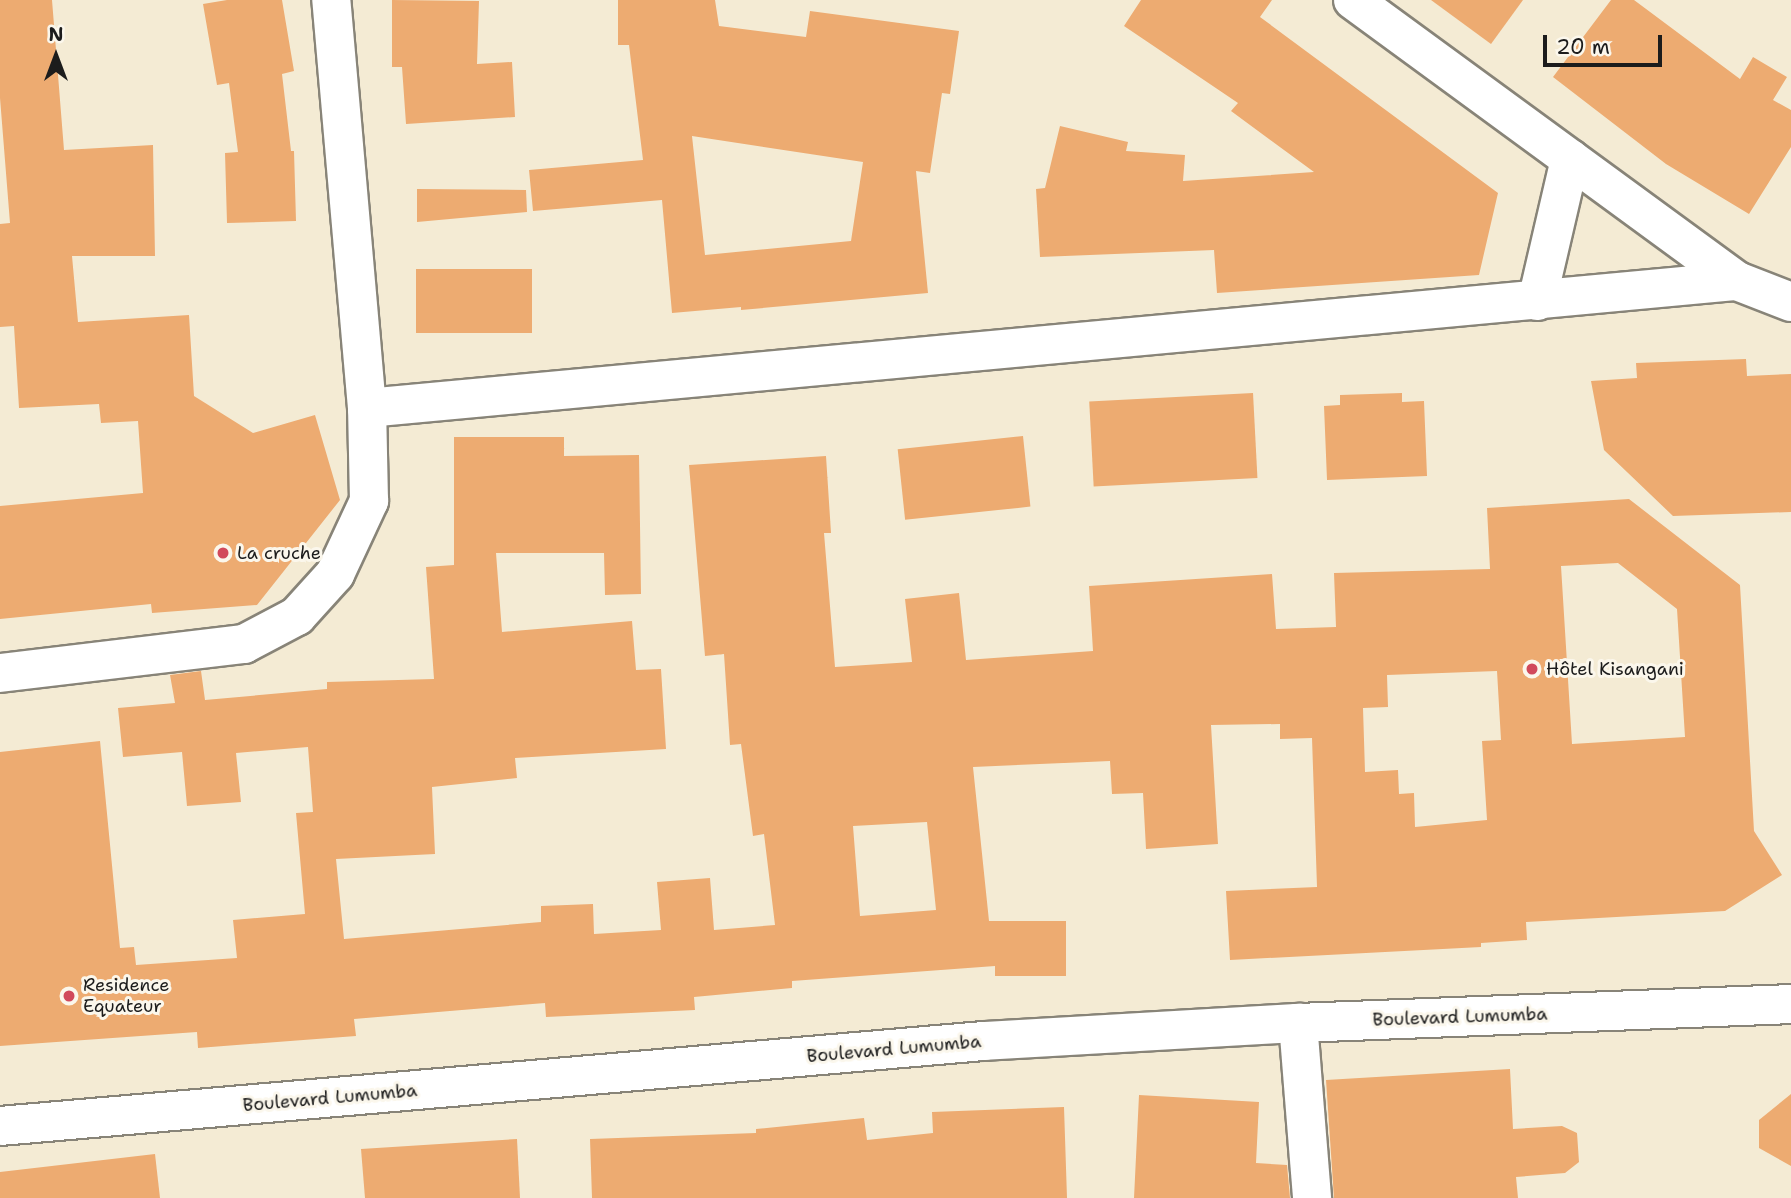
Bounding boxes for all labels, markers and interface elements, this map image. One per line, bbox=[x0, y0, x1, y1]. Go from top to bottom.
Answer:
north arrow bbox=[21, 21, 91, 91]
scale bar bbox=[1546, 21, 1665, 65]
text: N bbox=[48, 22, 64, 47]
text: 20 m bbox=[1556, 33, 1610, 61]
place label: La cruche bbox=[237, 542, 321, 564]
marker: La cruche bbox=[215, 545, 231, 561]
place label: Hôtel Kisangani bbox=[1546, 658, 1684, 680]
marker: Hôtel Kisangani bbox=[1524, 661, 1540, 677]
place label: Residence Equateur bbox=[83, 975, 169, 1018]
marker: Residence Equateur bbox=[61, 988, 77, 1004]
street label: Boulevard Lumumba bbox=[1372, 1003, 1548, 1031]
street label: Boulevard Lumumba bbox=[806, 1031, 982, 1067]
street label: Boulevard Lumumba bbox=[242, 1080, 418, 1116]

